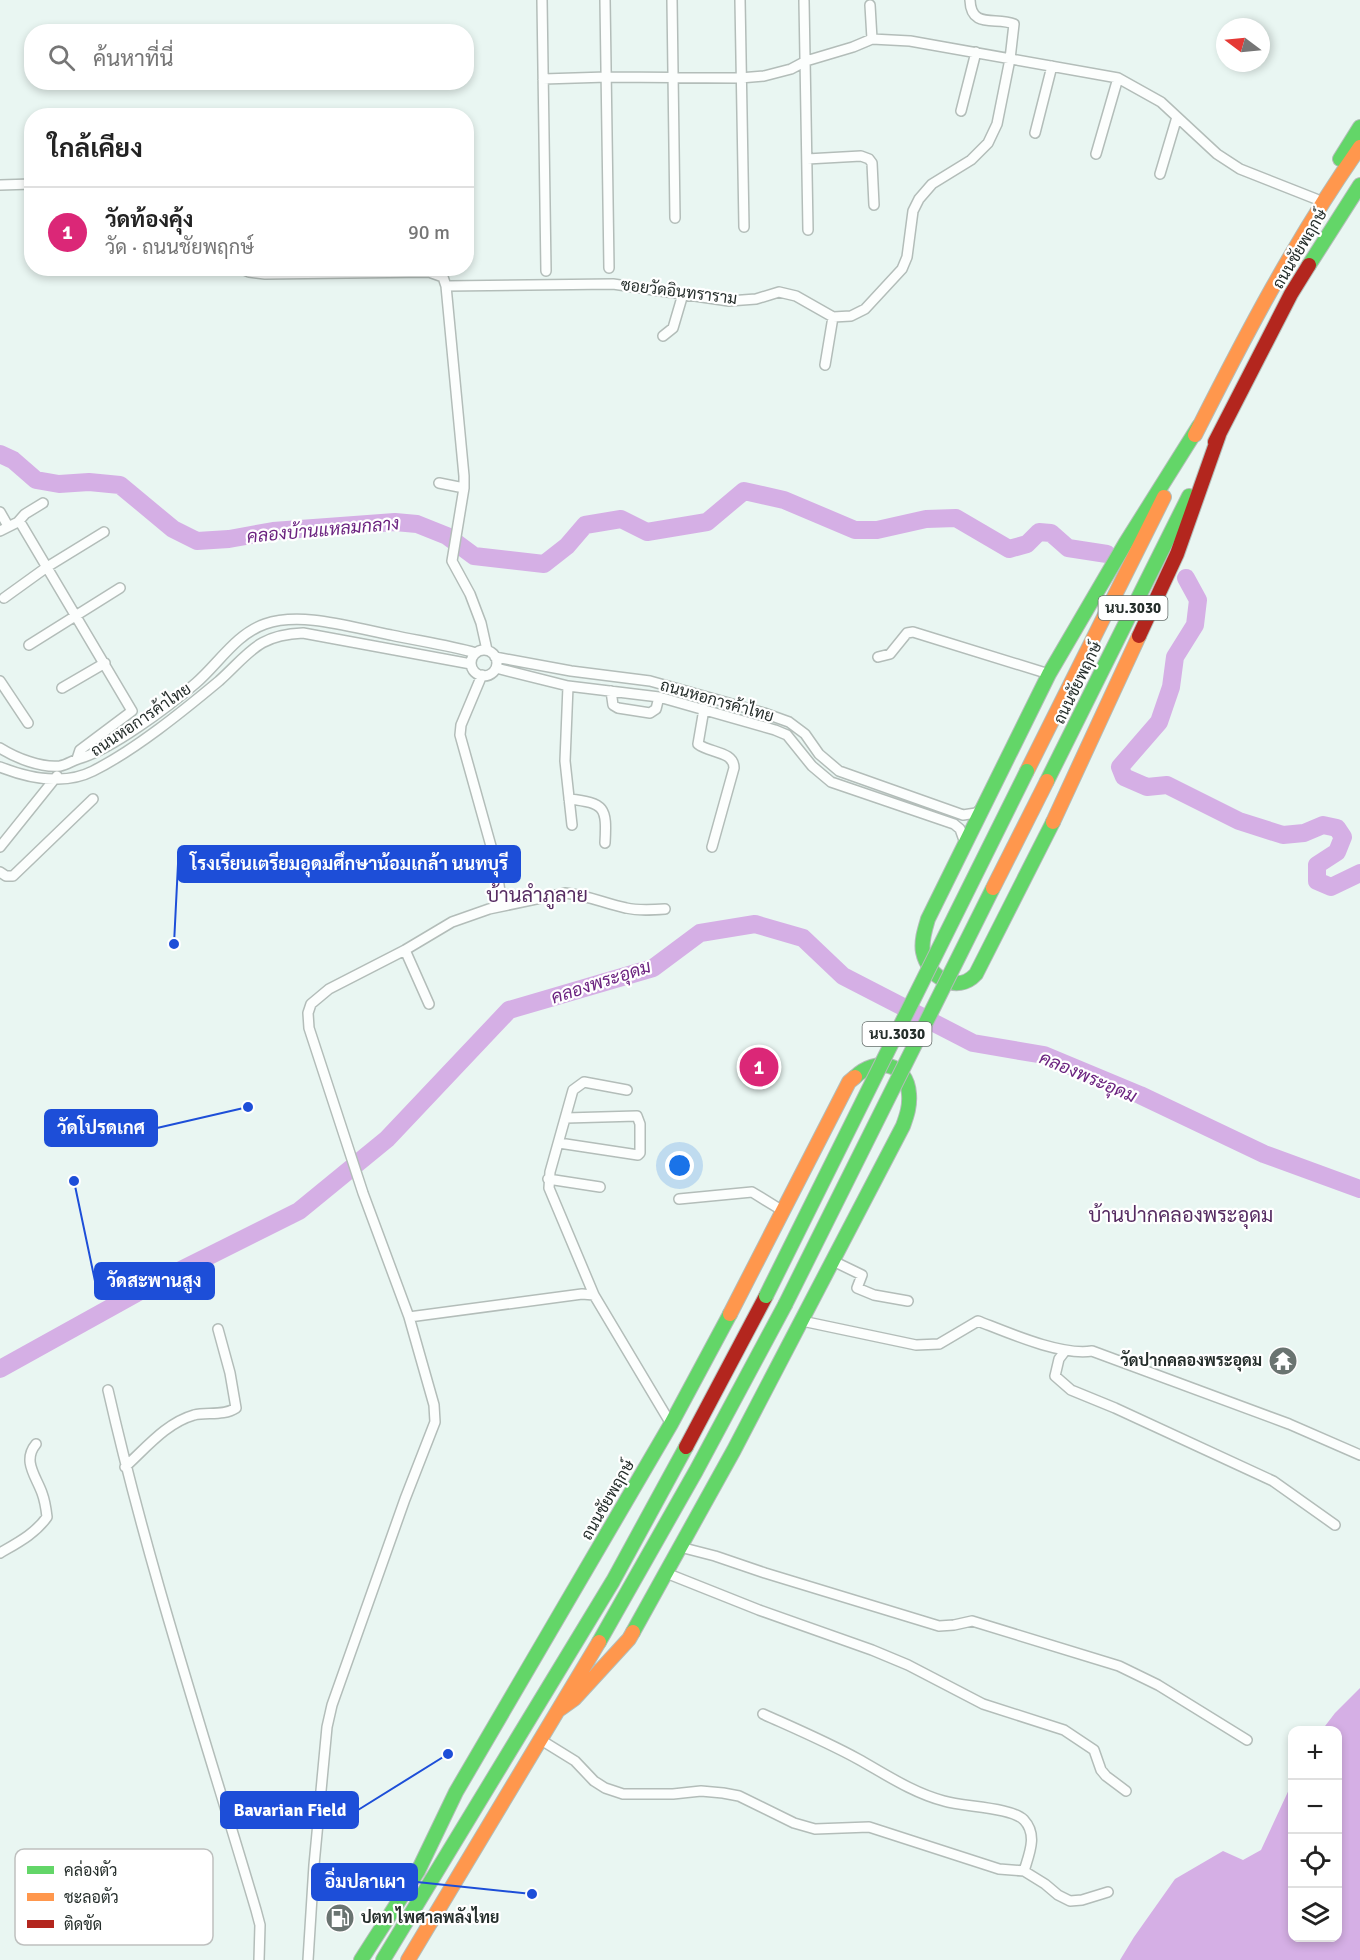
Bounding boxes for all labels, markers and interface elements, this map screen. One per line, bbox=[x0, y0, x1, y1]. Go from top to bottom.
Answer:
north arrow bbox=[1216, 18, 1270, 72]
search box bbox=[24, 24, 474, 90]
icon: search bbox=[45, 41, 78, 74]
text: ค้นหาที่นี่ bbox=[93, 45, 173, 72]
text: ใกล้เคียง bbox=[48, 133, 143, 165]
street label: ถนนชัยพฤกษ์ bbox=[1266, 204, 1332, 292]
text: วัดท้องคุ้ง bbox=[105, 206, 193, 233]
text: 1 bbox=[62, 220, 73, 245]
text: 90 m bbox=[408, 220, 450, 245]
text: วัด · ถนนชัยพฤกษ์ bbox=[105, 235, 254, 260]
street label: ซอยวัดอินทราราม bbox=[620, 274, 738, 309]
water label: คลองบ้านแหลมกลาง bbox=[246, 511, 400, 548]
road number: นบ.3030 bbox=[1098, 596, 1168, 620]
street label: ถนนชัยพฤกษ์ bbox=[1047, 637, 1107, 728]
street label: ถนนหอการค้าไทย bbox=[658, 673, 777, 727]
street label: ถนนหอการค้าไทย bbox=[86, 677, 195, 761]
callout: โรงเรียนเตรียมอุดมศึกษาน้อมเกล้า นนทบุรี bbox=[178, 846, 520, 882]
text: โรงเรียนเตรียมอุดมศึกษาน้อมเกล้า นนทบุรี bbox=[189, 851, 508, 878]
district label: บ้านลำภูลาย bbox=[486, 883, 588, 910]
water label: คลองพระอุดม bbox=[548, 956, 654, 1009]
road number: นบ.3030 bbox=[862, 1022, 932, 1046]
pin: 1 bbox=[740, 1044, 778, 1090]
water label: คลองพระอุดม bbox=[1036, 1047, 1140, 1108]
callout: วัดโปรดเกศ bbox=[45, 1110, 157, 1146]
text: วัดโปรดเกศ bbox=[57, 1115, 145, 1139]
your location bbox=[665, 1151, 694, 1180]
district label: บ้านปากคลองพระอุดม bbox=[1089, 1203, 1273, 1229]
callout: วัดสะพานสูง bbox=[95, 1263, 214, 1299]
text: วัดสะพานสูง bbox=[106, 1270, 202, 1294]
temple icon: วัดปากคลองพระอุดม bbox=[1267, 1345, 1299, 1377]
place label: วัดปากคลองพระอุดม bbox=[1120, 1350, 1262, 1372]
street label: ถนนชัยพฤกษ์ bbox=[574, 1455, 639, 1544]
map controls bbox=[1288, 1726, 1342, 1942]
button: + bbox=[1288, 1726, 1342, 1780]
button: − bbox=[1288, 1780, 1342, 1834]
callout: Bavarian Field bbox=[221, 1792, 358, 1828]
text: Bavarian Field bbox=[234, 1799, 347, 1821]
button: locate bbox=[1288, 1834, 1342, 1888]
legend bbox=[15, 1849, 213, 1945]
text: คล่องตัว bbox=[64, 1860, 118, 1881]
callout: อิ่มปลาเผา bbox=[312, 1864, 417, 1900]
text: อิ่มปลาเผา bbox=[325, 1867, 405, 1893]
text: ชะลอตัว bbox=[64, 1887, 119, 1908]
button: layers bbox=[1288, 1888, 1342, 1942]
fuel station icon: ปตท ไพศาลพลังไทย bbox=[324, 1902, 356, 1934]
place label: ปตท ไพศาลพลังไทย bbox=[361, 1906, 499, 1928]
text: ติดขัด bbox=[64, 1914, 102, 1935]

